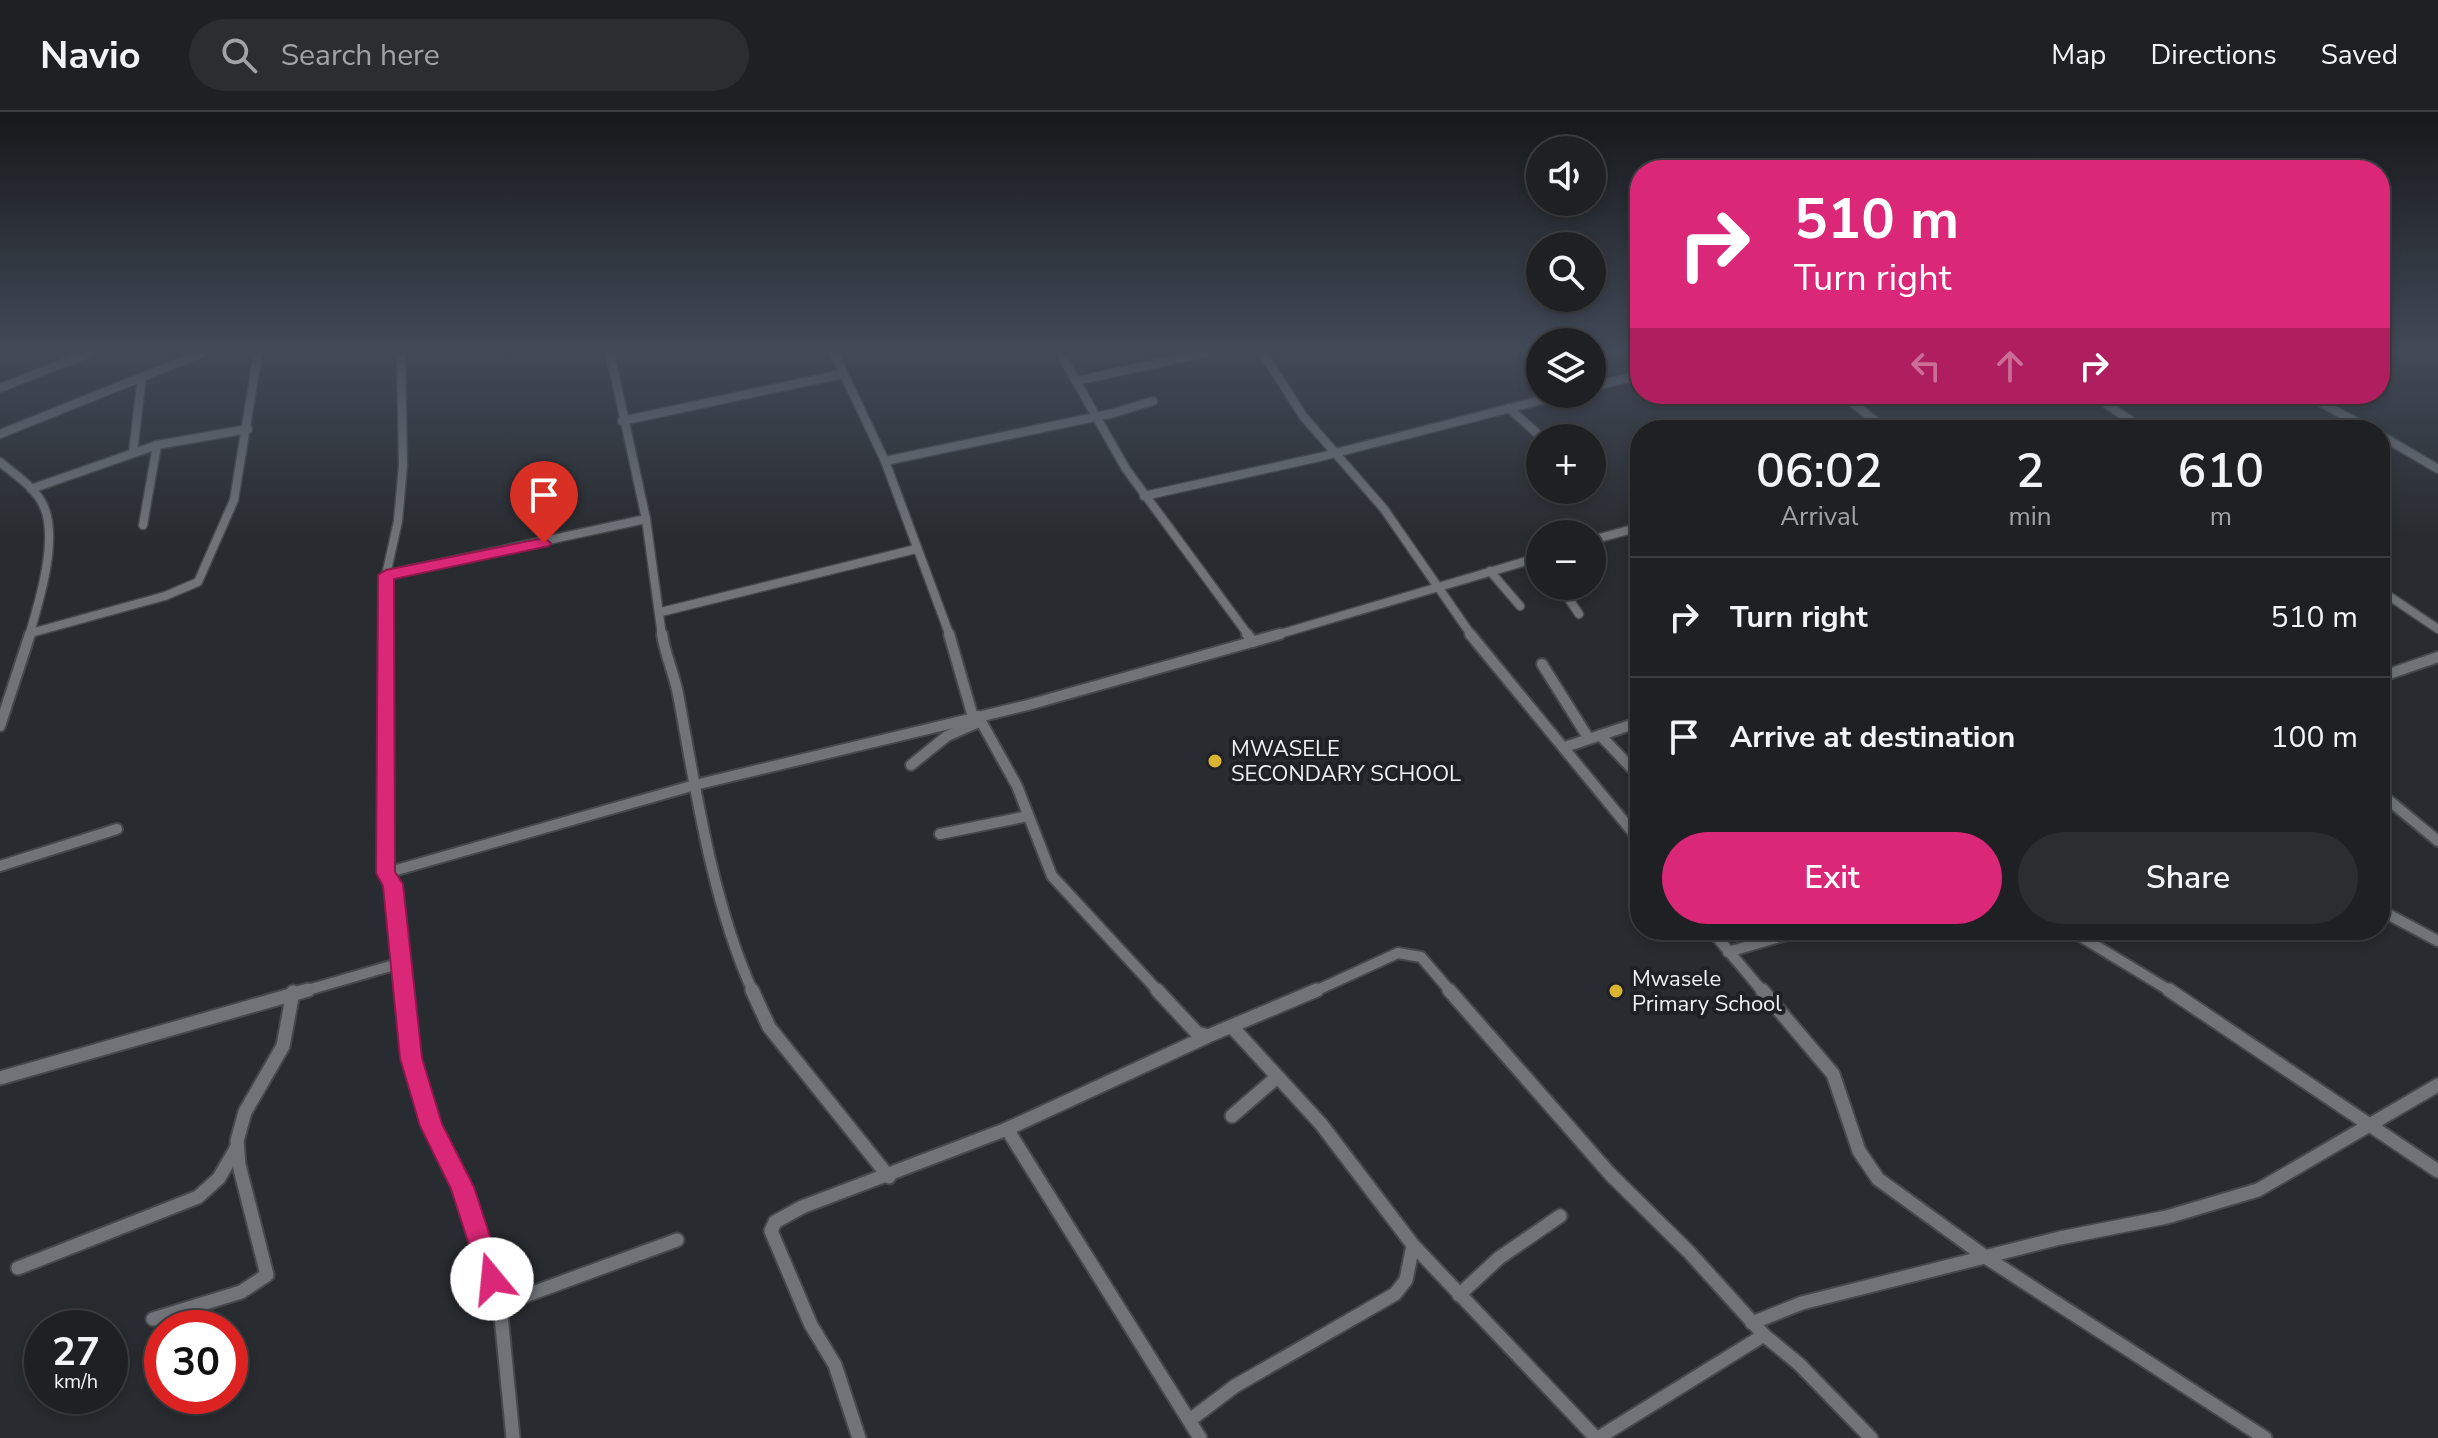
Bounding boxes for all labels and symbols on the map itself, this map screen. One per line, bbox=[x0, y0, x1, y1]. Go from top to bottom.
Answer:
pin bbox=[510, 461, 578, 543]
place label: MWASELE SECONDARY SCHOOL bbox=[1231, 734, 1461, 789]
marker: MWASELE SECONDARY SCHOOL bbox=[1206, 752, 1224, 770]
place label: Mwasele Primary School bbox=[1632, 964, 1782, 1019]
marker: Mwasele Primary School bbox=[1607, 982, 1625, 1000]
position arrow bbox=[450, 1237, 534, 1321]
speed limit sign: 30 bbox=[144, 1310, 248, 1414]

